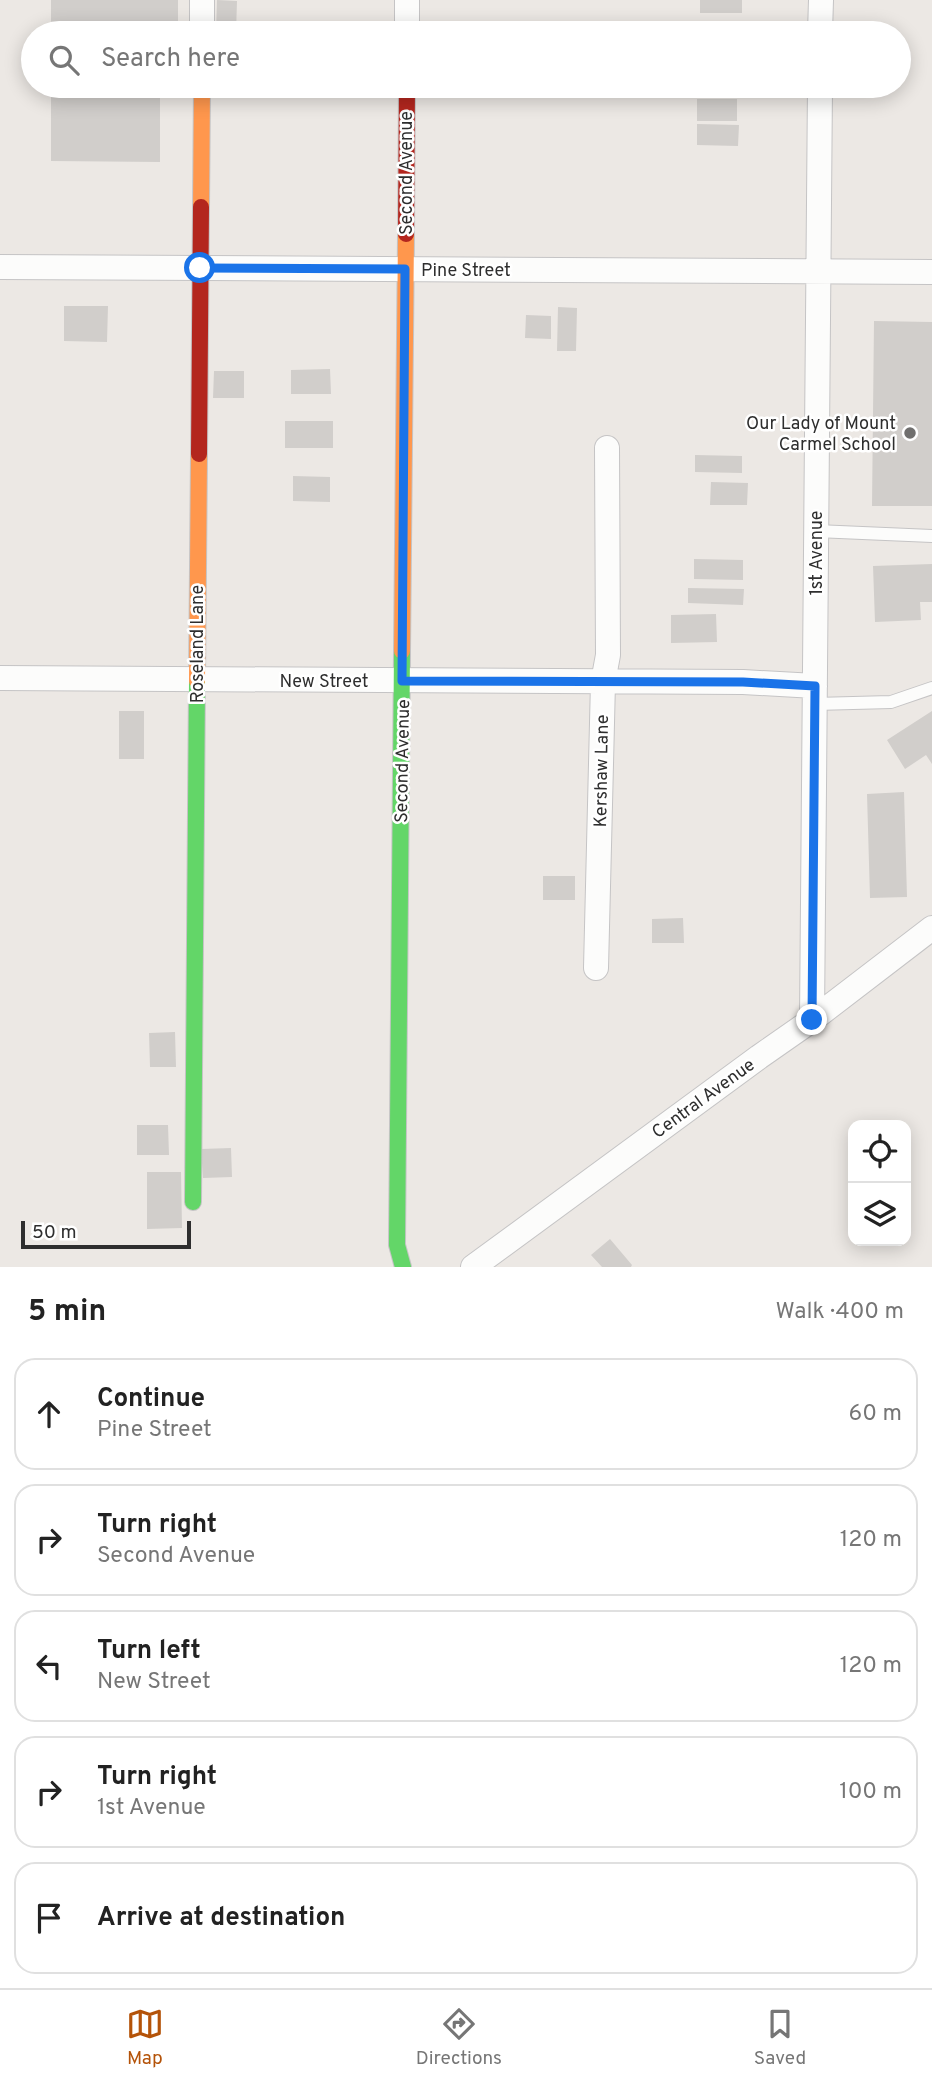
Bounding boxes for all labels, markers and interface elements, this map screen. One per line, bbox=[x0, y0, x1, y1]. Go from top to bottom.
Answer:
search box bbox=[21, 21, 911, 98]
icon: search bbox=[45, 41, 83, 79]
text: Search here bbox=[101, 43, 240, 76]
street label: Second Avenue bbox=[396, 111, 419, 235]
route start bbox=[184, 252, 215, 283]
street label: Pine Street bbox=[421, 260, 511, 283]
place label: Our Lady of Mount Carmel School bbox=[746, 413, 896, 457]
marker: Our Lady of Mount Carmel School bbox=[902, 425, 918, 441]
street label: 1st Avenue bbox=[806, 510, 829, 596]
street label: Roseland Lane bbox=[187, 585, 210, 703]
street label: New Street bbox=[280, 671, 368, 694]
street label: Second Avenue bbox=[391, 699, 416, 823]
street label: Kershaw Lane bbox=[590, 714, 615, 828]
route end bbox=[796, 1004, 827, 1035]
street label: Central Avenue bbox=[648, 1054, 760, 1144]
map controls bbox=[848, 1120, 911, 1246]
button: locate bbox=[848, 1120, 911, 1183]
button: layers bbox=[848, 1183, 911, 1246]
scale bar bbox=[21, 1218, 191, 1250]
text: 50 m bbox=[32, 1221, 77, 1245]
text: 5 min bbox=[28, 1294, 106, 1331]
text: Walk · 400 m bbox=[776, 1298, 904, 1327]
text: Continue bbox=[97, 1383, 205, 1416]
icon: ahead bbox=[30, 1395, 68, 1433]
text: 60 m bbox=[849, 1400, 902, 1429]
text: Pine Street bbox=[97, 1416, 212, 1445]
text: Turn right bbox=[97, 1509, 217, 1542]
icon: right bbox=[30, 1521, 68, 1559]
text: 120 m bbox=[840, 1526, 902, 1555]
text: Second Avenue bbox=[97, 1542, 255, 1571]
text: Turn left bbox=[97, 1635, 201, 1668]
icon: left bbox=[30, 1647, 68, 1685]
text: 120 m bbox=[840, 1652, 902, 1681]
text: New Street bbox=[97, 1668, 211, 1697]
text: Turn right bbox=[97, 1761, 217, 1794]
icon: right bbox=[30, 1773, 68, 1811]
text: 100 m bbox=[839, 1778, 902, 1807]
text: 1st Avenue bbox=[97, 1794, 206, 1823]
icon: arrive bbox=[30, 1899, 68, 1937]
text: Arrive at destination bbox=[97, 1902, 345, 1935]
tab: Map bbox=[126, 2005, 164, 2071]
tab: Directions bbox=[416, 2005, 502, 2071]
tab: Saved bbox=[754, 2005, 806, 2071]

